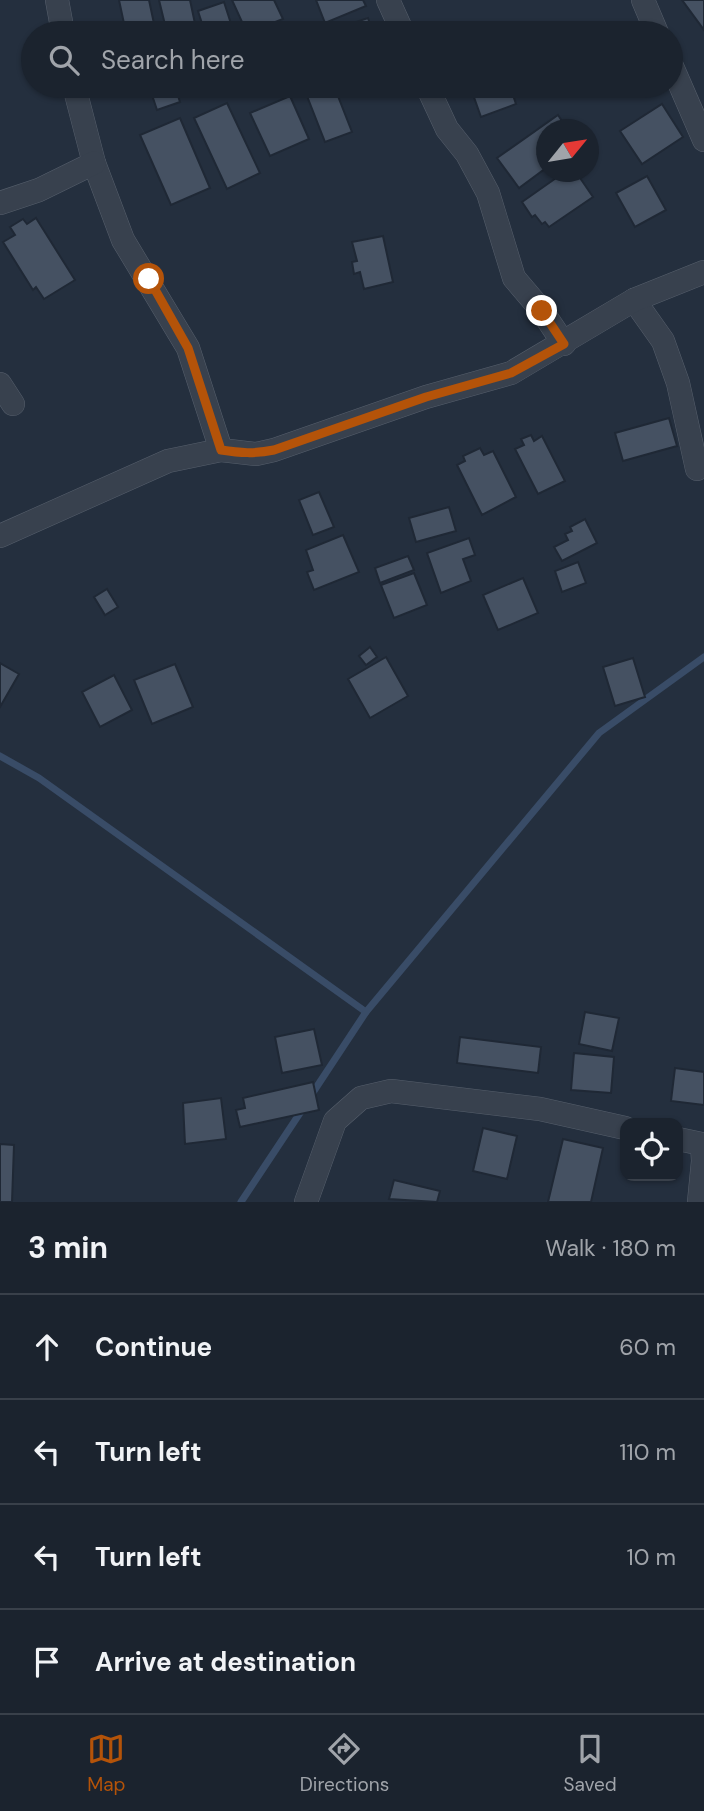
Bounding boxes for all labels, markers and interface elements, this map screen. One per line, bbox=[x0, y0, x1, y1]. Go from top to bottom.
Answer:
search box bbox=[21, 21, 683, 98]
icon: search bbox=[45, 41, 83, 79]
text: Search here bbox=[101, 43, 244, 77]
north arrow bbox=[536, 119, 599, 182]
route start bbox=[133, 263, 164, 294]
route end bbox=[526, 295, 557, 326]
map controls bbox=[620, 1118, 683, 1181]
button: locate bbox=[620, 1118, 683, 1181]
text: 3 min bbox=[28, 1228, 108, 1267]
text: Walk · 180 m bbox=[545, 1233, 676, 1263]
icon: ahead bbox=[28, 1328, 66, 1366]
text: Continue bbox=[95, 1330, 212, 1364]
text: 60 m bbox=[619, 1332, 676, 1362]
icon: left bbox=[28, 1433, 66, 1471]
text: Turn left bbox=[95, 1435, 202, 1469]
text: 110 m bbox=[619, 1437, 676, 1467]
icon: left bbox=[28, 1538, 66, 1576]
text: Turn left bbox=[95, 1540, 202, 1574]
text: 10 m bbox=[626, 1542, 676, 1572]
icon: arrive bbox=[28, 1643, 66, 1681]
text: Arrive at destination bbox=[95, 1645, 356, 1679]
tab: Map bbox=[87, 1730, 125, 1797]
tab: Directions bbox=[300, 1730, 389, 1797]
tab: Saved bbox=[564, 1730, 617, 1797]

